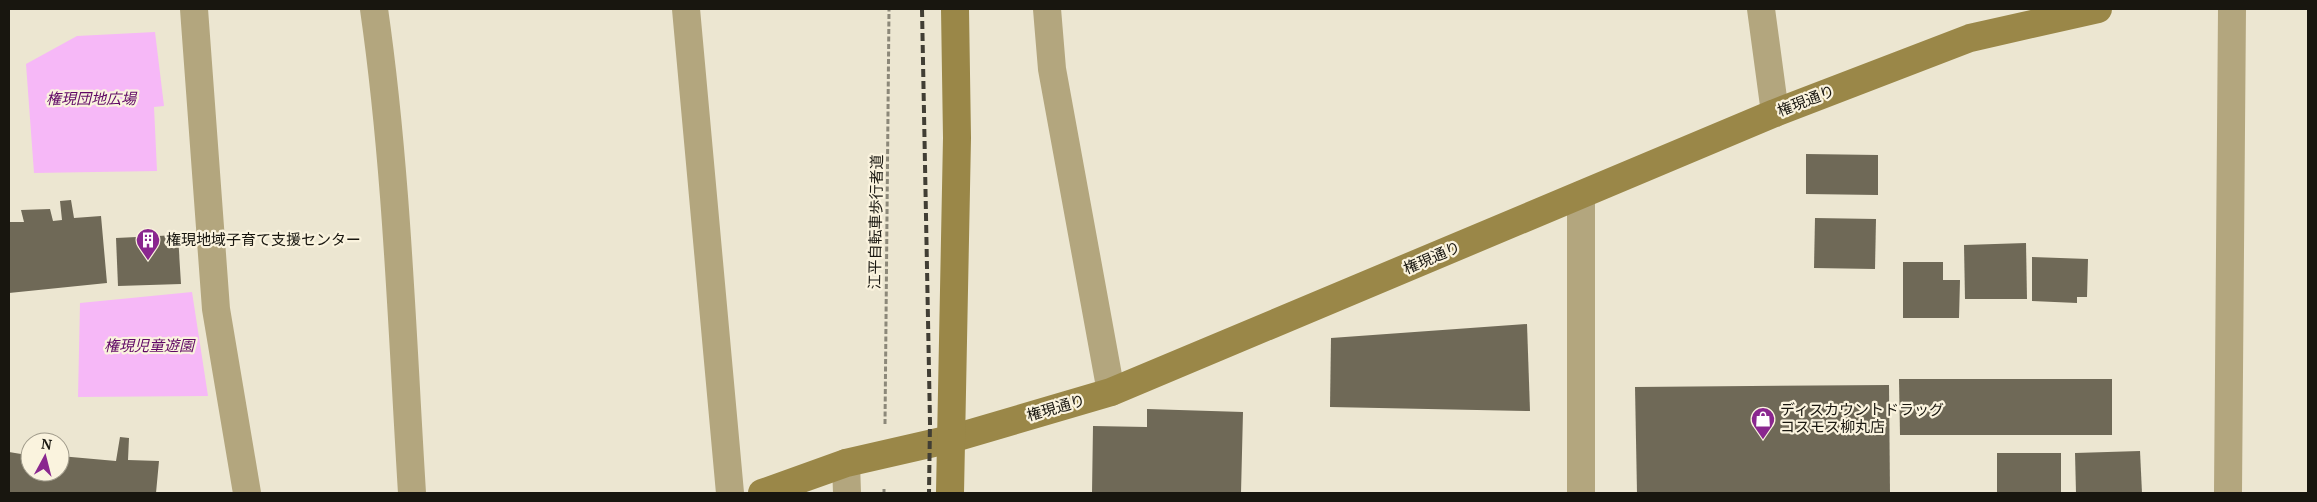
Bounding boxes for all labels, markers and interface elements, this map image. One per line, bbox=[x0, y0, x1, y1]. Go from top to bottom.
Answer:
street label: 権現通り bbox=[1774, 80, 1837, 120]
park label: 権現団地広場 bbox=[46, 88, 138, 108]
street label: 江平自転車歩行者道 bbox=[864, 154, 886, 290]
building icon: 権現地域子育て支援センター bbox=[135, 227, 161, 261]
place label: 権現地域子育て支援センター bbox=[166, 229, 361, 249]
street label: 権現通り bbox=[1400, 236, 1463, 278]
park label: 権現児童遊園 bbox=[104, 335, 196, 355]
street label: 権現通り bbox=[1024, 389, 1087, 425]
place label: ディスカウントドラッグ コスモス柳丸店 bbox=[1780, 399, 1944, 436]
shop icon: ディスカウントドラッグ コスモス柳丸店 bbox=[1750, 406, 1776, 440]
north arrow bbox=[20, 432, 70, 482]
text: N bbox=[40, 434, 53, 454]

